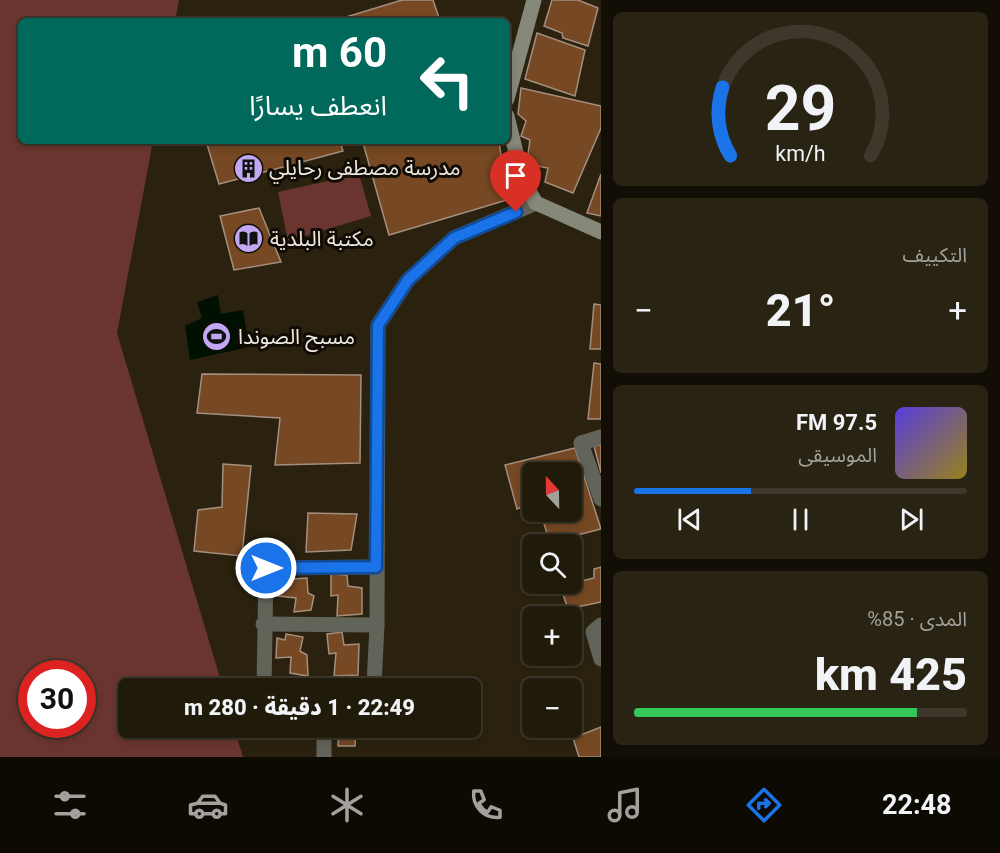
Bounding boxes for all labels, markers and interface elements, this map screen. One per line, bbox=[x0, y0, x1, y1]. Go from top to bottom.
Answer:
text: 60 m bbox=[292, 28, 387, 77]
icon: left bbox=[408, 42, 486, 120]
text: 29 bbox=[765, 72, 836, 145]
text: انعطف يسارًا bbox=[249, 90, 387, 122]
text: km/h bbox=[775, 142, 826, 167]
pin bbox=[490, 150, 541, 212]
building icon: مدرسة مصطفى رحايلي bbox=[232, 152, 264, 184]
place label: مدرسة مصطفى رحايلي bbox=[269, 156, 460, 184]
icon: arrive bbox=[499, 159, 532, 192]
library icon: مكتبة البلدية bbox=[233, 223, 265, 255]
place label: مكتبة البلدية bbox=[270, 227, 374, 251]
text: التكييف bbox=[903, 243, 967, 267]
text: 21° bbox=[766, 284, 835, 337]
text: − bbox=[634, 291, 653, 330]
text: + bbox=[948, 291, 967, 330]
sports icon: مسبح الصوندا bbox=[201, 321, 233, 353]
place label: مسبح الصوندا bbox=[238, 325, 355, 352]
text: 97.5 FM bbox=[796, 410, 877, 435]
text: الموسيقى bbox=[798, 443, 877, 467]
north arrow bbox=[522, 462, 582, 522]
map controls bbox=[522, 462, 582, 738]
icon: previous bbox=[673, 503, 706, 536]
icon: pause bbox=[784, 503, 817, 536]
icon: next bbox=[895, 503, 928, 536]
button: search bbox=[522, 534, 582, 594]
position arrow bbox=[234, 536, 298, 600]
button: + bbox=[522, 606, 582, 666]
text: المدى · 85% bbox=[867, 607, 967, 631]
text: 425 km bbox=[815, 648, 967, 701]
speed limit sign: 30 bbox=[18, 660, 96, 738]
button: − bbox=[522, 678, 582, 738]
text: 22:49 · 1 دقيقة · 280 m bbox=[184, 695, 415, 720]
icon: filters bbox=[49, 784, 91, 826]
icon: car bbox=[187, 784, 229, 826]
icon: climate bbox=[326, 784, 368, 826]
icon: phone bbox=[465, 784, 507, 826]
icon: music bbox=[604, 784, 646, 826]
icon: directions bbox=[743, 784, 785, 826]
text: 22:48 bbox=[882, 789, 952, 821]

